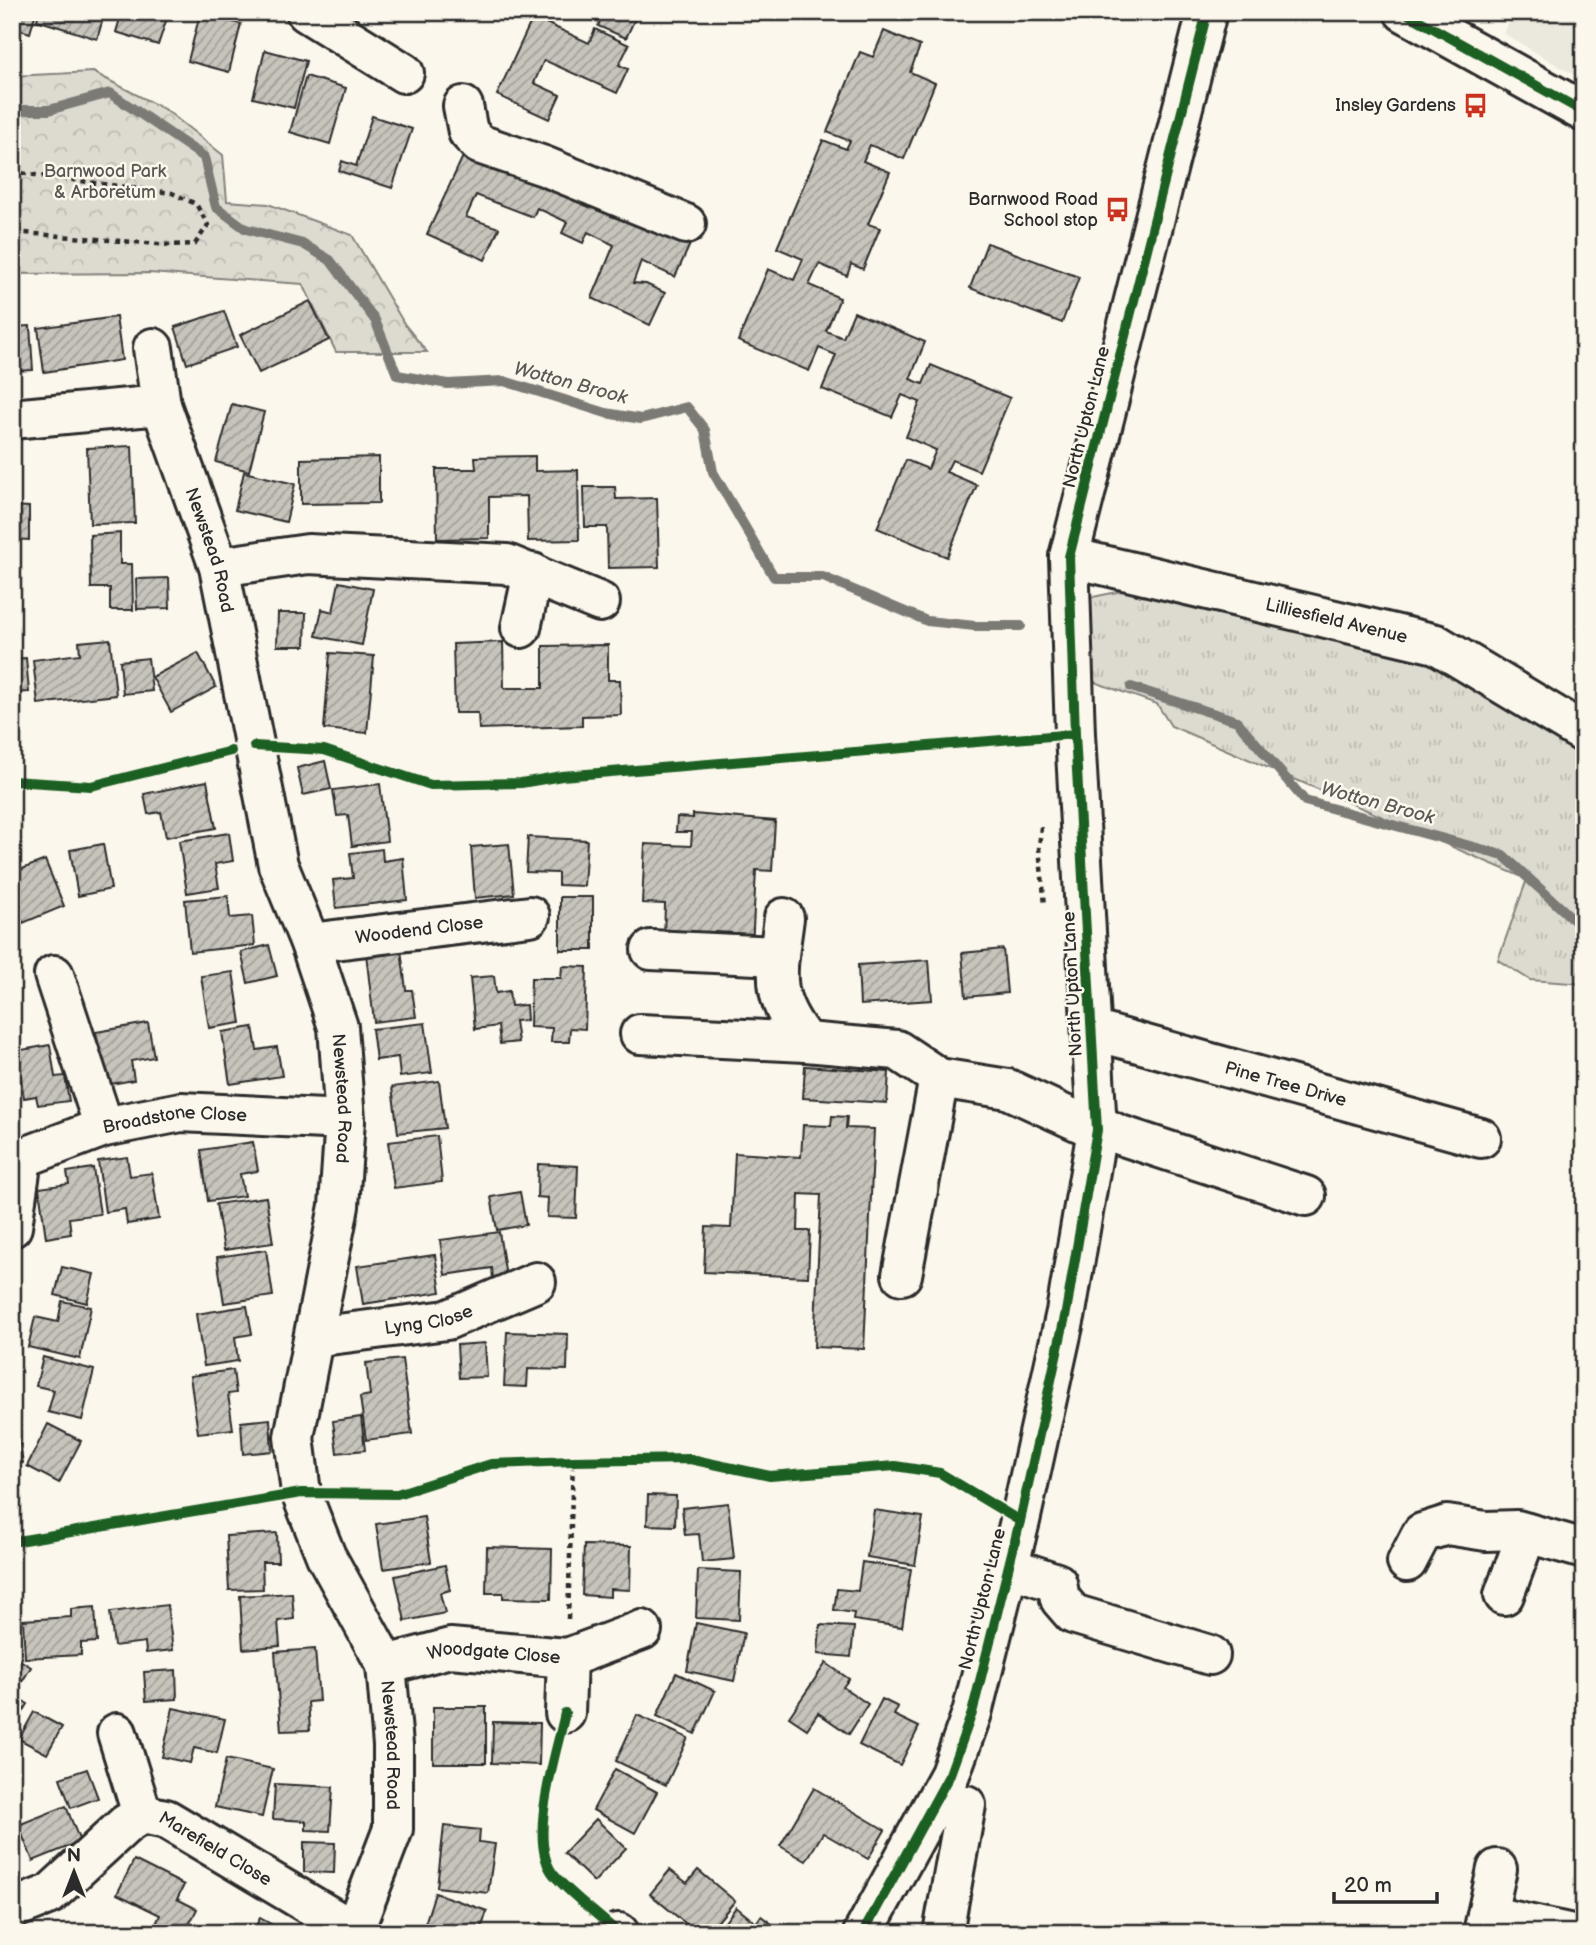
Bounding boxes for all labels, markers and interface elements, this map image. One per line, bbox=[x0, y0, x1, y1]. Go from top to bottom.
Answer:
bus stop icon: Insley Gardens bbox=[1462, 91, 1490, 119]
place label: Insley Gardens bbox=[1335, 95, 1456, 116]
park label: Barnwood Park & Arboretum bbox=[44, 161, 167, 203]
place label: Barnwood Road School stop bbox=[968, 189, 1098, 231]
bus stop icon: Barnwood Road School stop bbox=[1104, 195, 1132, 223]
street label: North Upton Lane bbox=[1059, 344, 1114, 490]
water label: Wotton Brook bbox=[511, 357, 631, 410]
street label: Newstead Road bbox=[180, 485, 238, 614]
street label: Lilliesfield Avenue bbox=[1263, 594, 1410, 648]
water label: Wotton Brook bbox=[1318, 777, 1438, 830]
street label: North Upton Lane bbox=[1058, 911, 1087, 1057]
street label: Woodend Close bbox=[354, 912, 485, 948]
street label: Newstead Road bbox=[328, 1033, 355, 1164]
street label: Pine Tree Drive bbox=[1222, 1057, 1349, 1111]
street label: Broadstone Close bbox=[101, 1101, 248, 1138]
street label: Lyng Close bbox=[383, 1300, 476, 1339]
street label: North Upton Lane bbox=[955, 1526, 1010, 1672]
street label: Woodgate Close bbox=[425, 1638, 562, 1668]
street label: Newstead Road bbox=[376, 1679, 403, 1810]
street label: Marefield Close bbox=[155, 1807, 276, 1891]
north arrow bbox=[38, 1836, 108, 1906]
text: N bbox=[67, 1845, 81, 1868]
scale bar bbox=[1334, 1861, 1437, 1905]
text: 20 m bbox=[1344, 1873, 1392, 1898]

